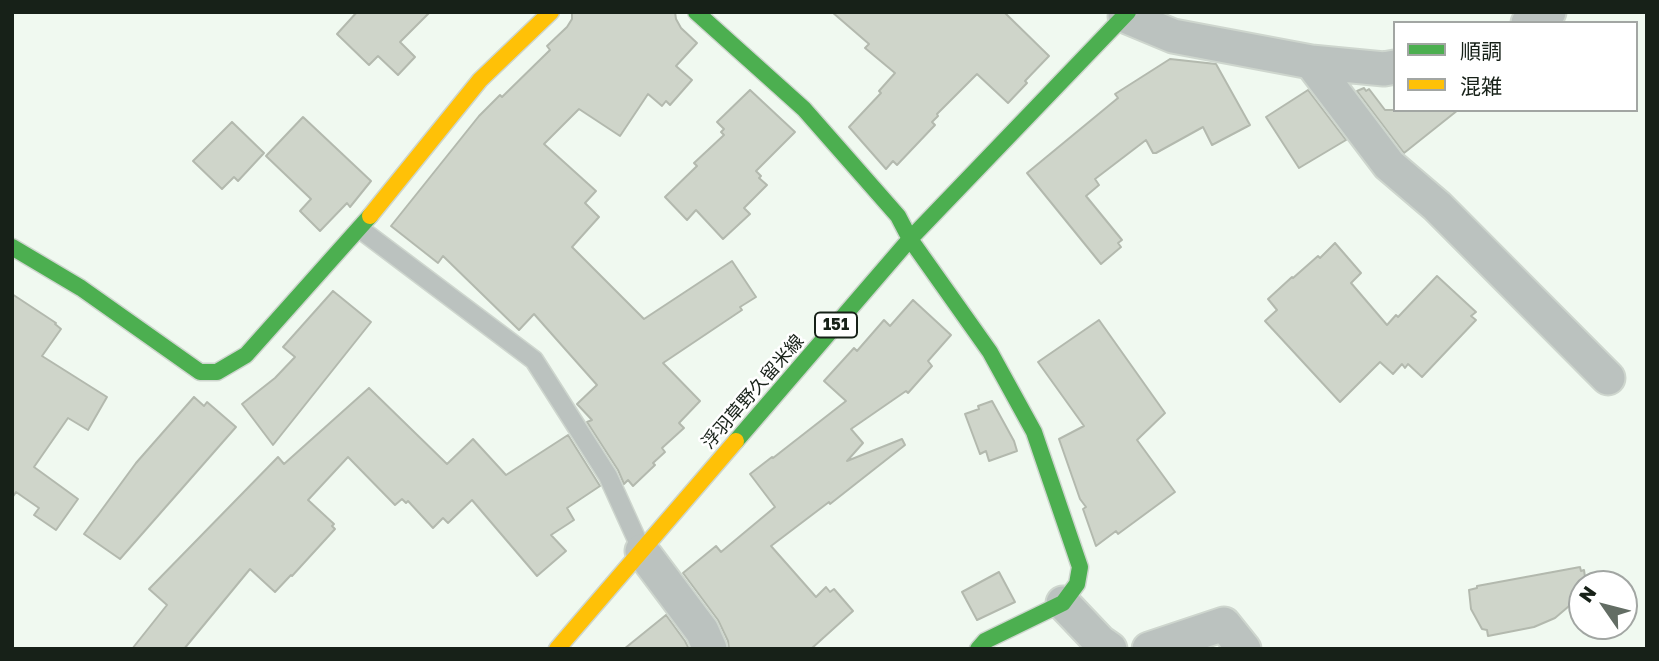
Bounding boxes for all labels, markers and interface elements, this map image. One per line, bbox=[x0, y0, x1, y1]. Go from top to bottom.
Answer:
legend bbox=[1393, 21, 1638, 112]
text: 順調 bbox=[1460, 38, 1502, 64]
text: 混雑 bbox=[1460, 73, 1502, 99]
road number: 151 bbox=[815, 312, 857, 338]
street label: 浮羽草野久留米線 bbox=[698, 331, 808, 453]
north arrow bbox=[1568, 570, 1638, 640]
text: N bbox=[1573, 581, 1601, 606]

